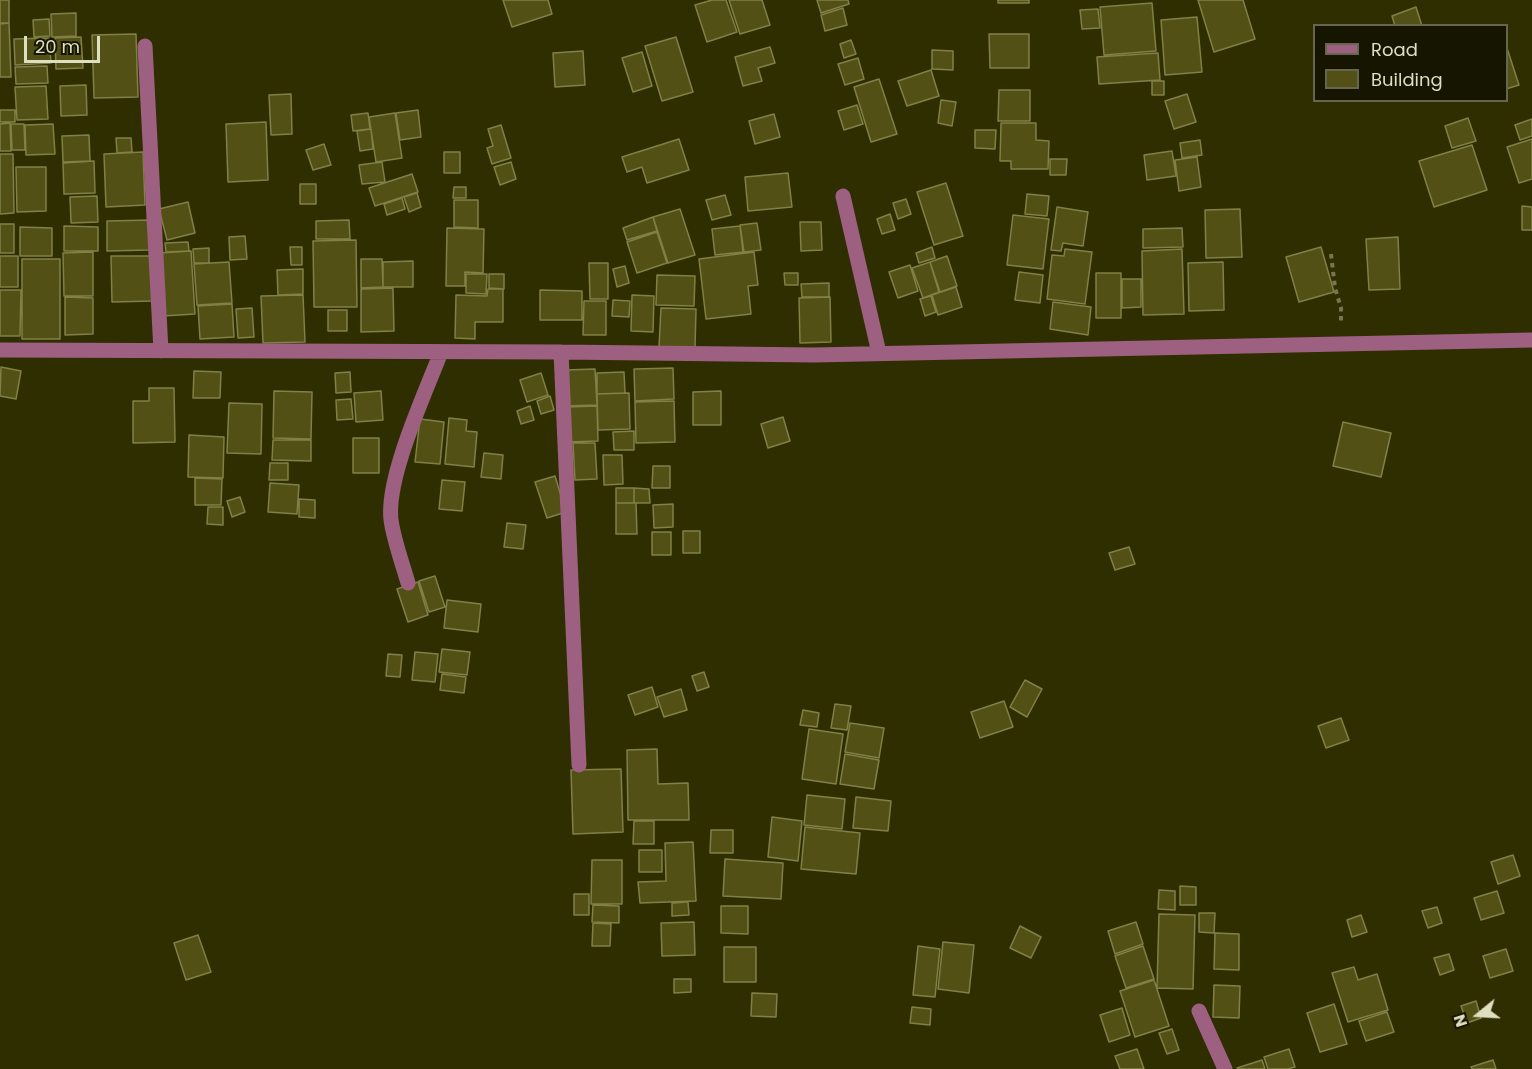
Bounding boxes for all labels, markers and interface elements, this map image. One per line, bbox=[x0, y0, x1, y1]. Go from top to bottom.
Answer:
scale bar bbox=[27, 24, 104, 62]
legend bbox=[1313, 24, 1508, 102]
text: 20 m bbox=[35, 34, 80, 59]
text: Road bbox=[1371, 37, 1418, 62]
text: Building bbox=[1371, 67, 1443, 92]
north arrow bbox=[1448, 985, 1508, 1045]
text: N bbox=[1448, 1011, 1473, 1030]

